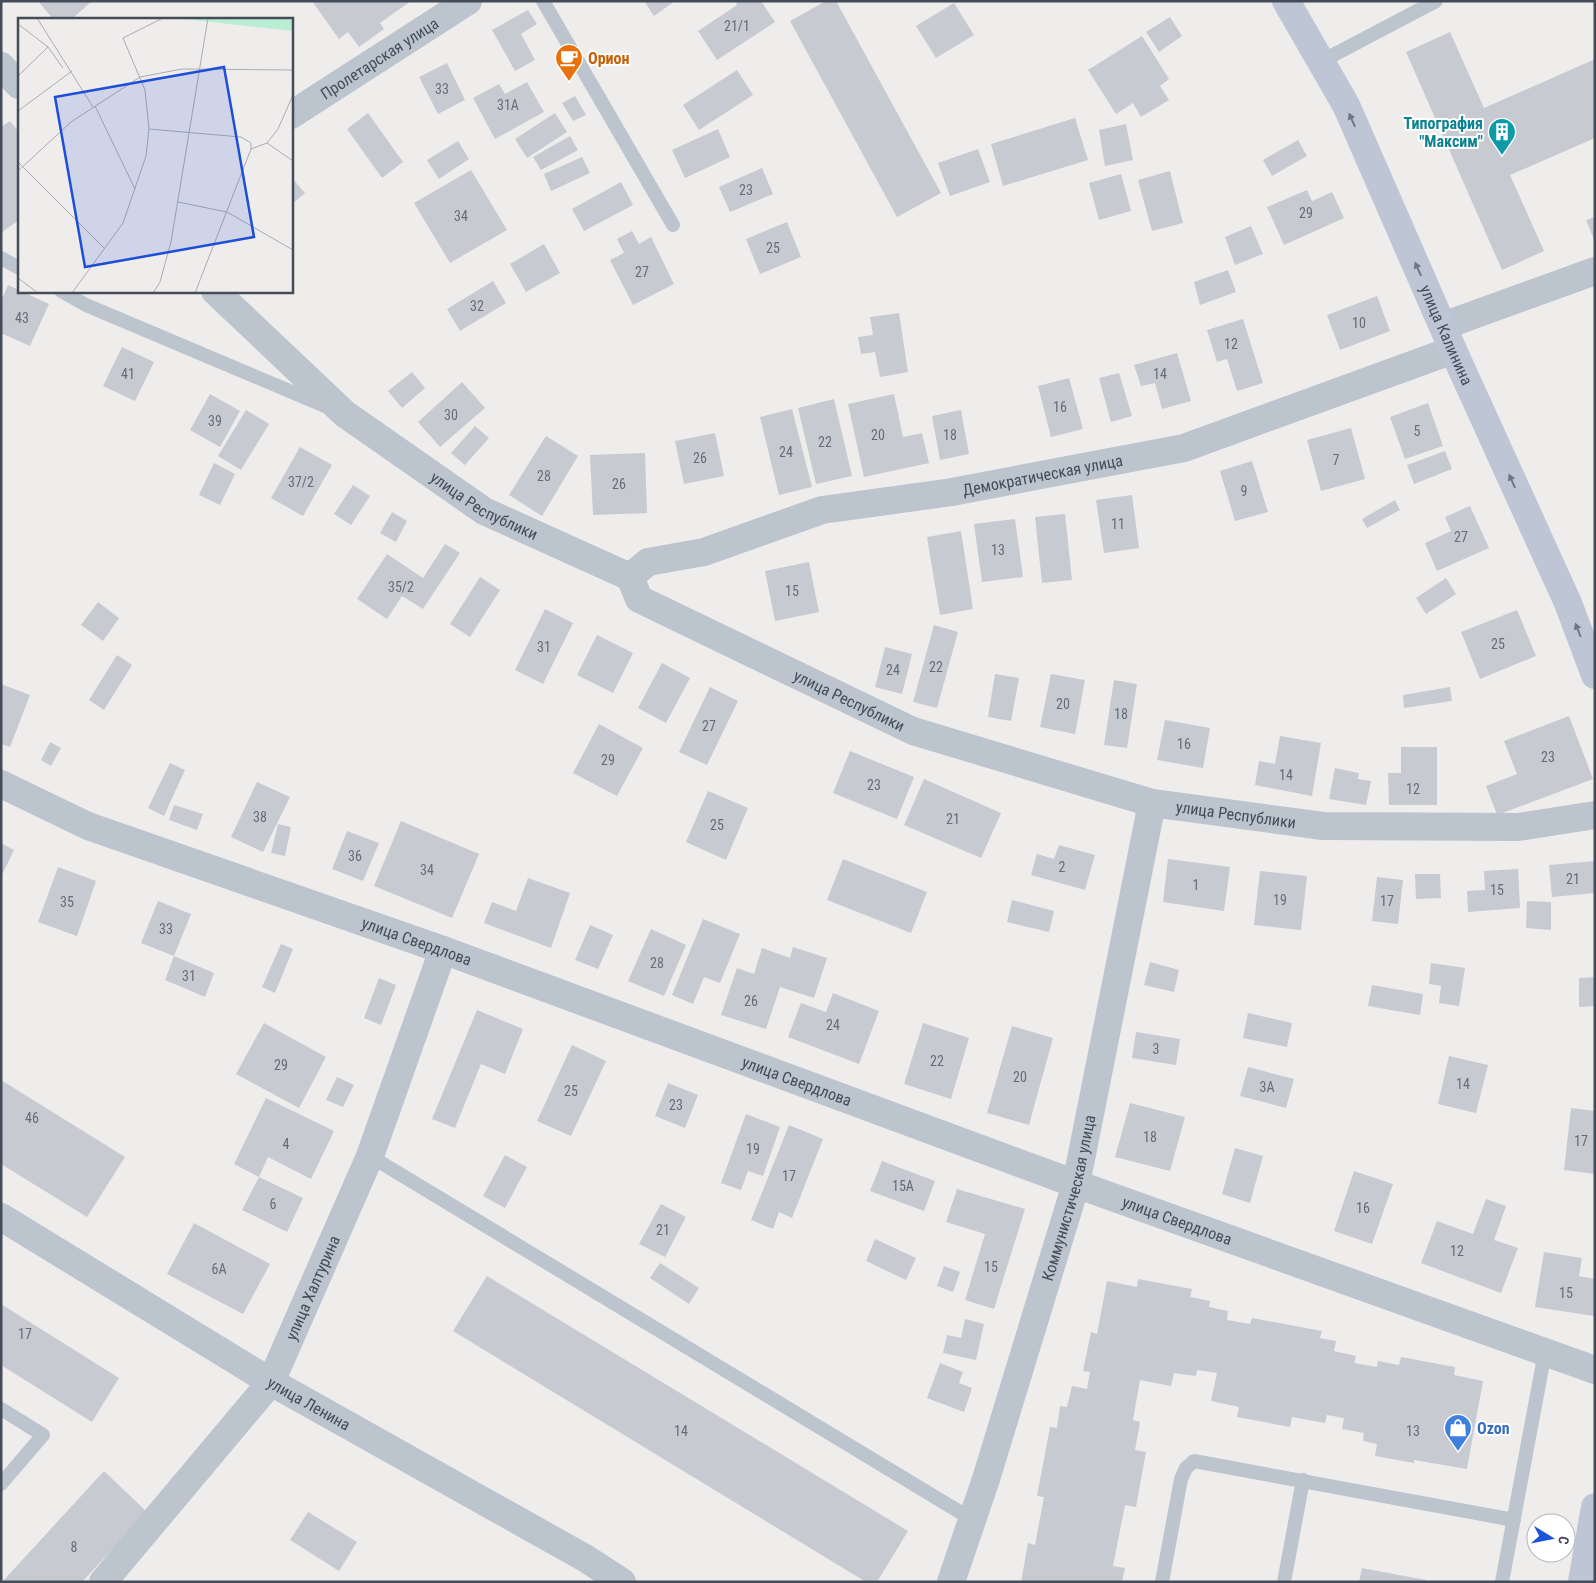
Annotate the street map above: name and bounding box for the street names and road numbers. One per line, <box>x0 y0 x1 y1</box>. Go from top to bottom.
street label: Пролетарская улица <box>317 14 442 103</box>
street label: улица Калинина <box>1416 282 1477 388</box>
street label: Демократическая улица <box>961 451 1124 500</box>
street label: улица Республики <box>427 468 541 544</box>
street label: улица Республики <box>791 666 908 736</box>
street label: улица Республики <box>1175 797 1297 832</box>
street label: улица Свердлова <box>359 913 474 970</box>
street label: улица Свердлова <box>739 1052 854 1110</box>
street label: Коммунистическая улица <box>1038 1113 1100 1283</box>
street label: улица Свердлова <box>1120 1192 1235 1249</box>
street label: улица Халтурина <box>281 1233 344 1343</box>
street label: улица Ленина <box>264 1373 353 1434</box>

